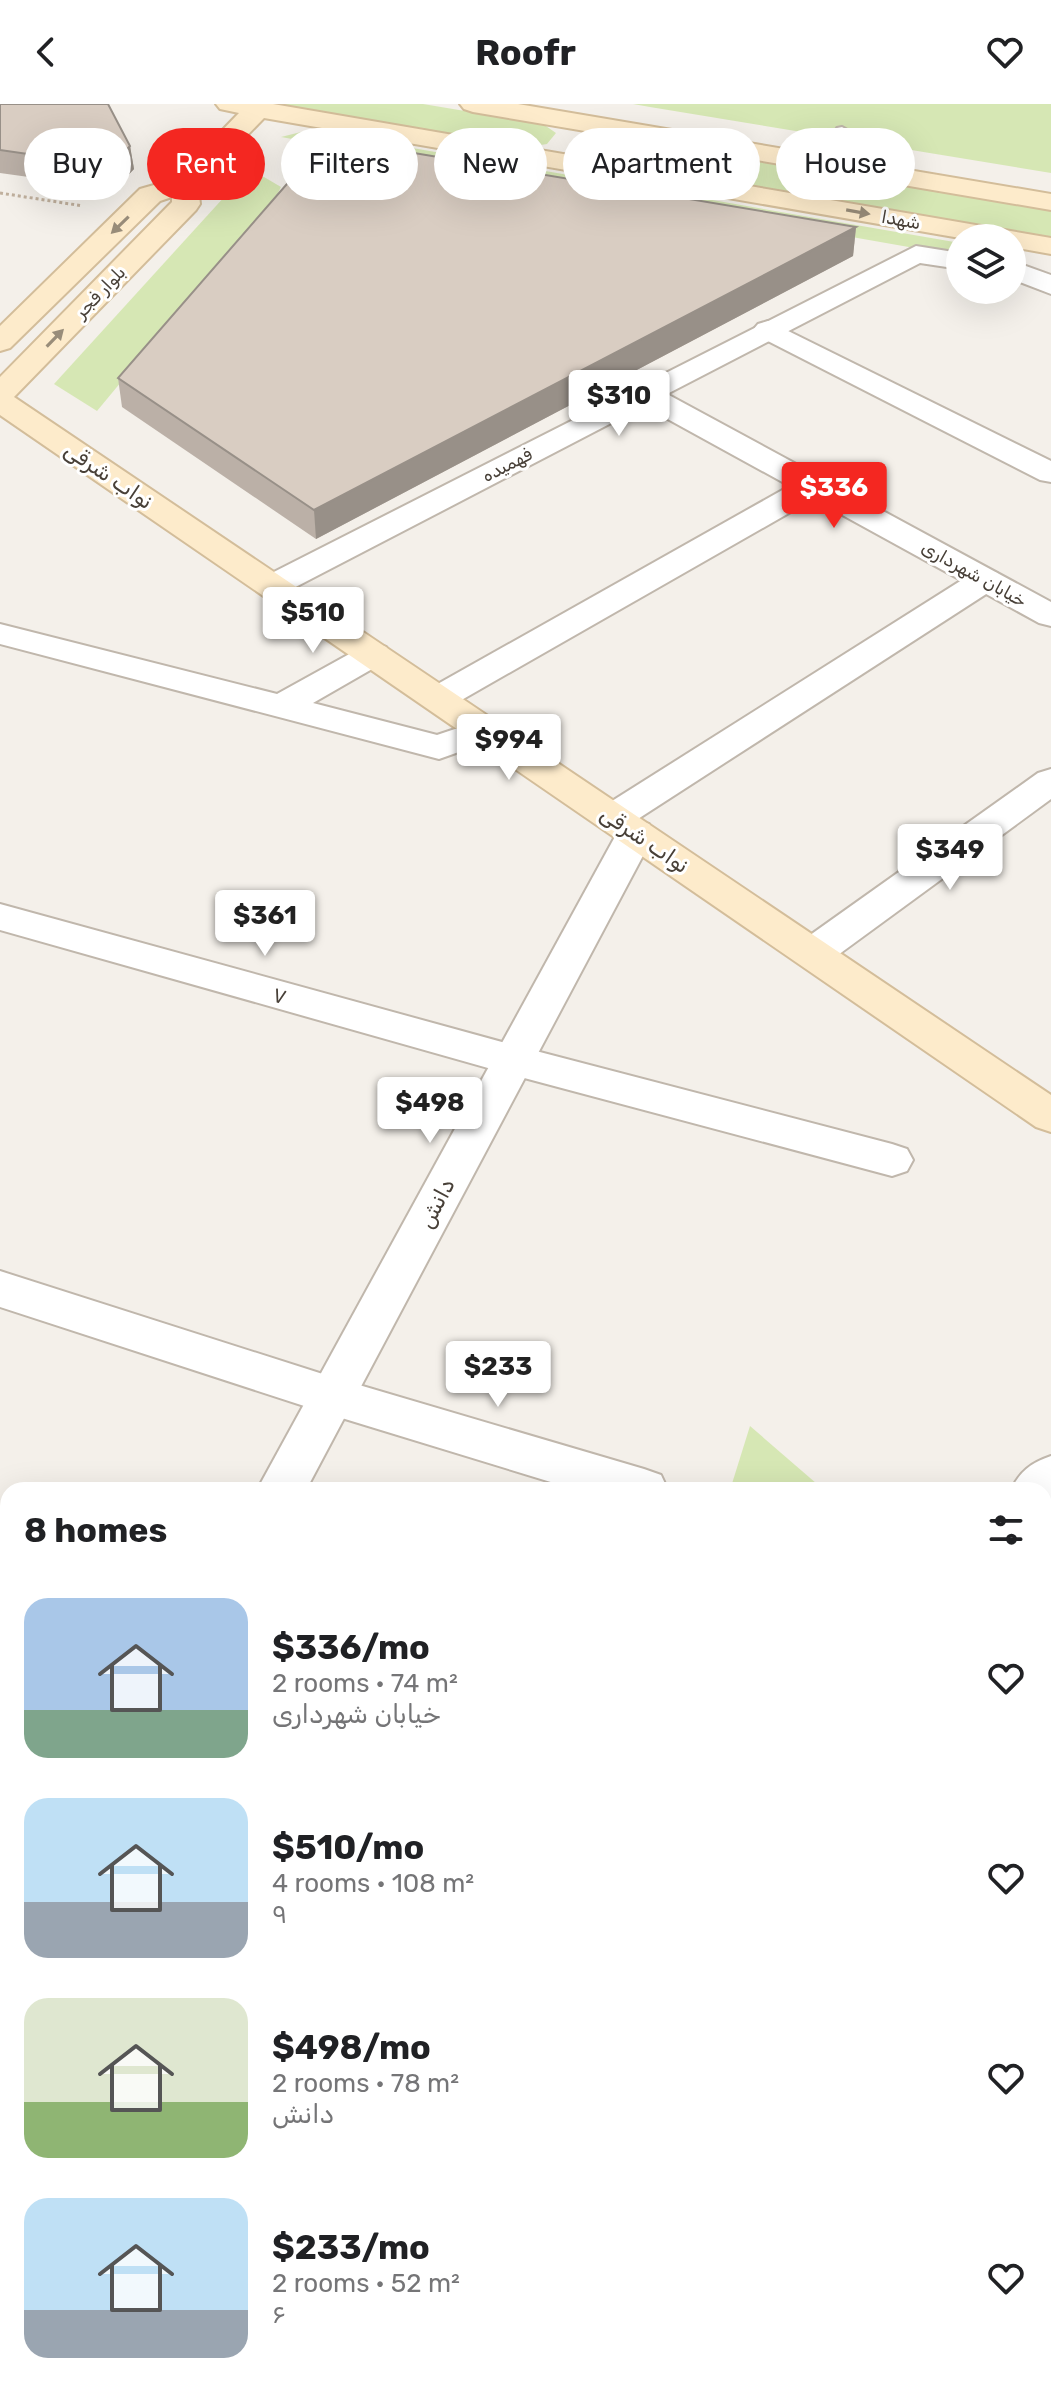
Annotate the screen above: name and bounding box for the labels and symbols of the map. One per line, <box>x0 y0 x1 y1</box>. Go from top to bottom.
one-way arrow <box>846 206 871 219</box>
street label: شهدا <box>880 206 922 234</box>
one-way arrow <box>111 215 130 233</box>
street label: بلوار فجر <box>69 261 130 323</box>
one-way arrow <box>45 329 63 348</box>
pin: $310 <box>572 370 666 438</box>
street label: نواب شرقی <box>59 436 158 515</box>
street label: فهمیده <box>478 443 536 487</box>
pin: $336 <box>787 462 881 530</box>
street label: خیابان شهرداری <box>918 536 1030 612</box>
pin: $510 <box>266 587 360 655</box>
pin: $994 <box>462 714 556 782</box>
street label: نواب شرقی <box>595 800 694 879</box>
pin: $349 <box>903 824 997 892</box>
pin: $361 <box>218 890 312 958</box>
street label: ۷ <box>269 981 290 1010</box>
pin: $498 <box>383 1077 477 1145</box>
street label: دانش <box>412 1174 461 1233</box>
pin: $233 <box>451 1341 545 1409</box>

